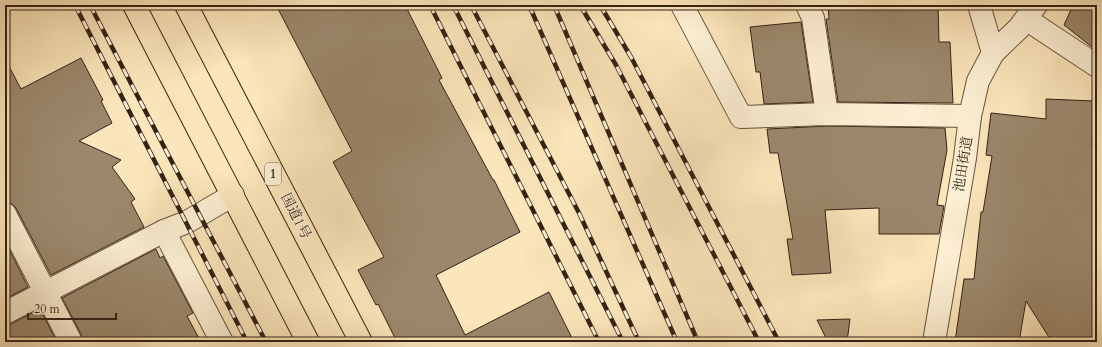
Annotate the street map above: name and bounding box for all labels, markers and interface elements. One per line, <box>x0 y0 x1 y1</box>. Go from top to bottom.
street label: 池田街道 <box>949 135 977 193</box>
road number: 1 <box>265 163 281 185</box>
street label: 国道1号 <box>276 190 316 242</box>
scale bar <box>28 295 116 321</box>
text: 20 m <box>34 301 61 317</box>

